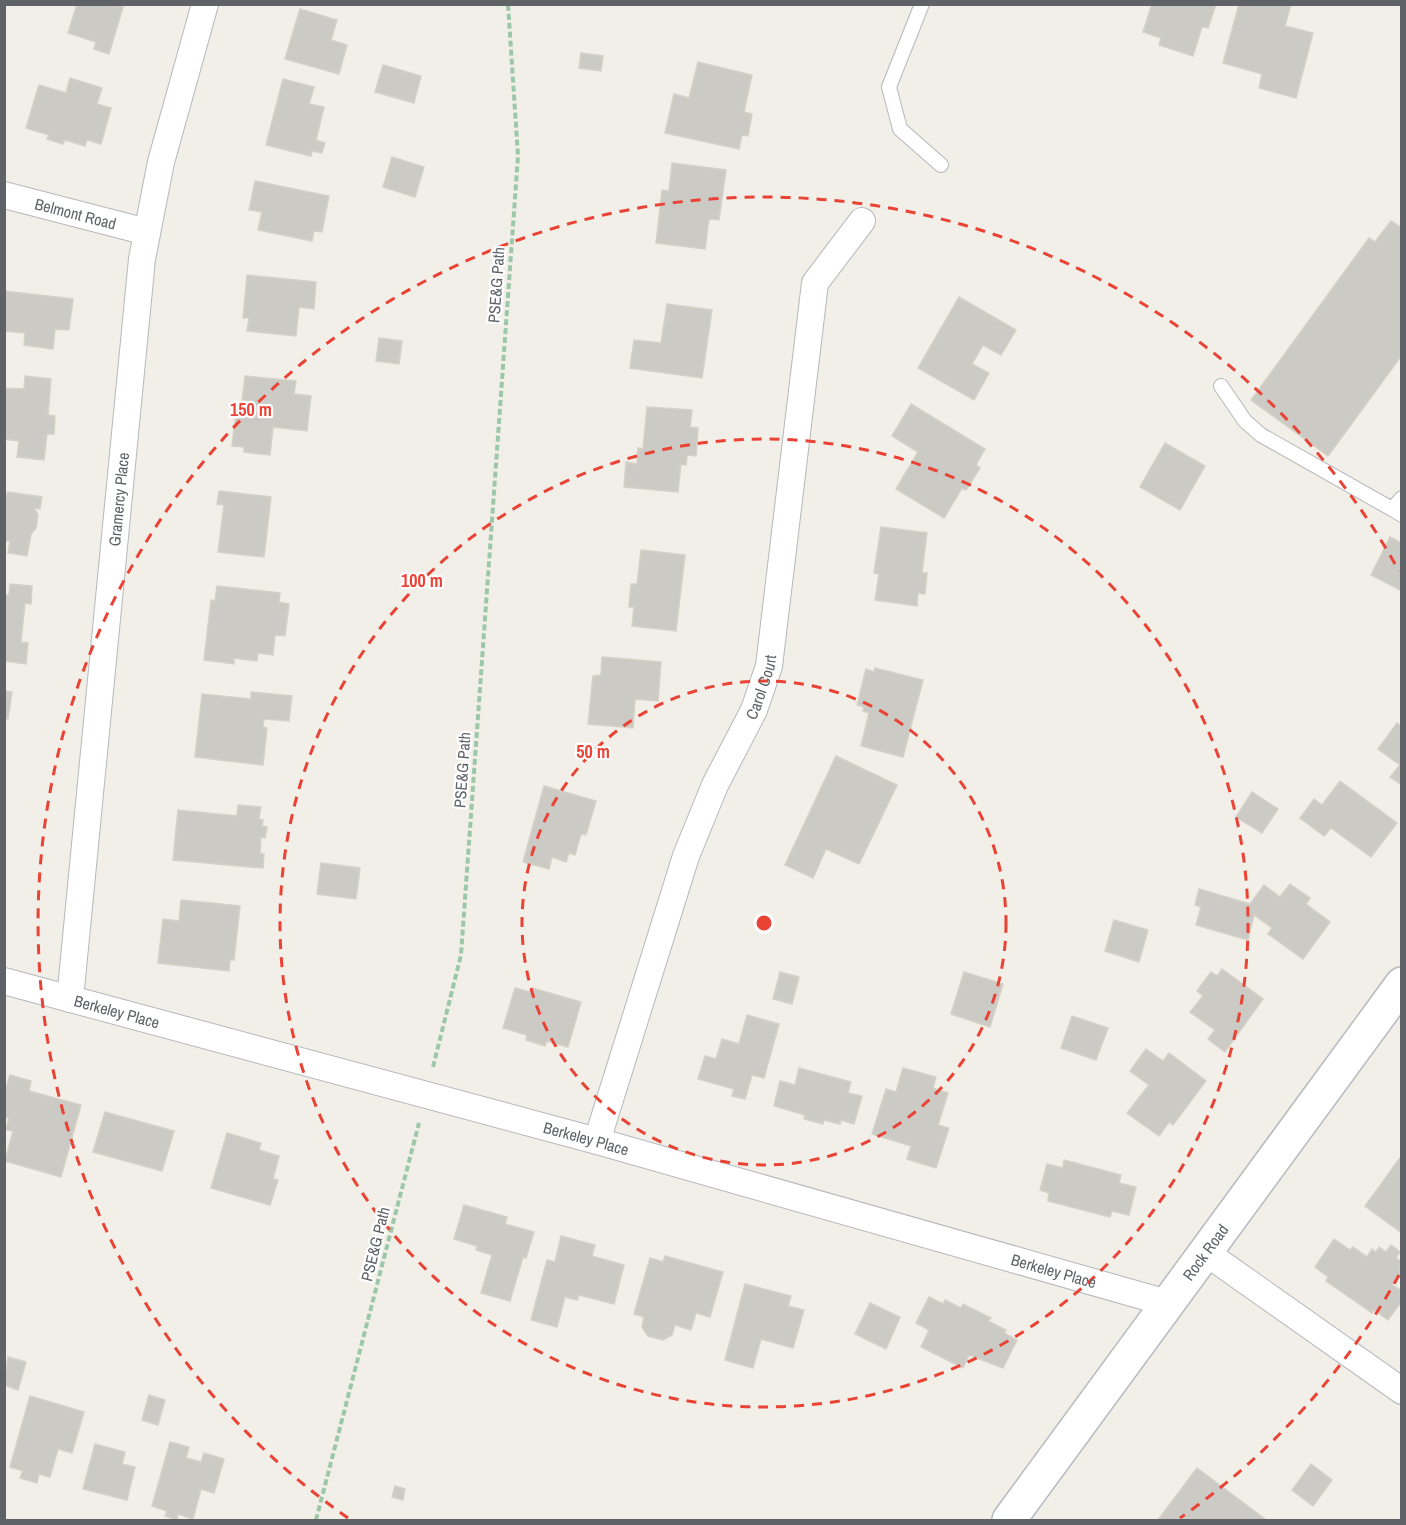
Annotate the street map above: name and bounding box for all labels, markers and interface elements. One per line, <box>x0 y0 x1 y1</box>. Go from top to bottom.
street label: Belmont Road <box>33 192 119 235</box>
street label: PSE&G Path <box>482 246 510 324</box>
text: 150 m <box>230 397 272 422</box>
street label: Gramercy Place <box>103 451 134 547</box>
text: 100 m <box>401 568 443 593</box>
street label: Carol Court <box>740 653 781 723</box>
street label: PSE&G Path <box>448 731 476 809</box>
text: 50 m <box>576 739 610 764</box>
centre of rings <box>754 913 774 933</box>
street label: Berkeley Place <box>72 989 162 1034</box>
street label: Berkeley Place <box>541 1116 631 1160</box>
street label: PSE&G Path <box>355 1205 395 1283</box>
street label: Rock Road <box>1177 1220 1233 1285</box>
street label: Berkeley Place <box>1009 1248 1099 1293</box>

